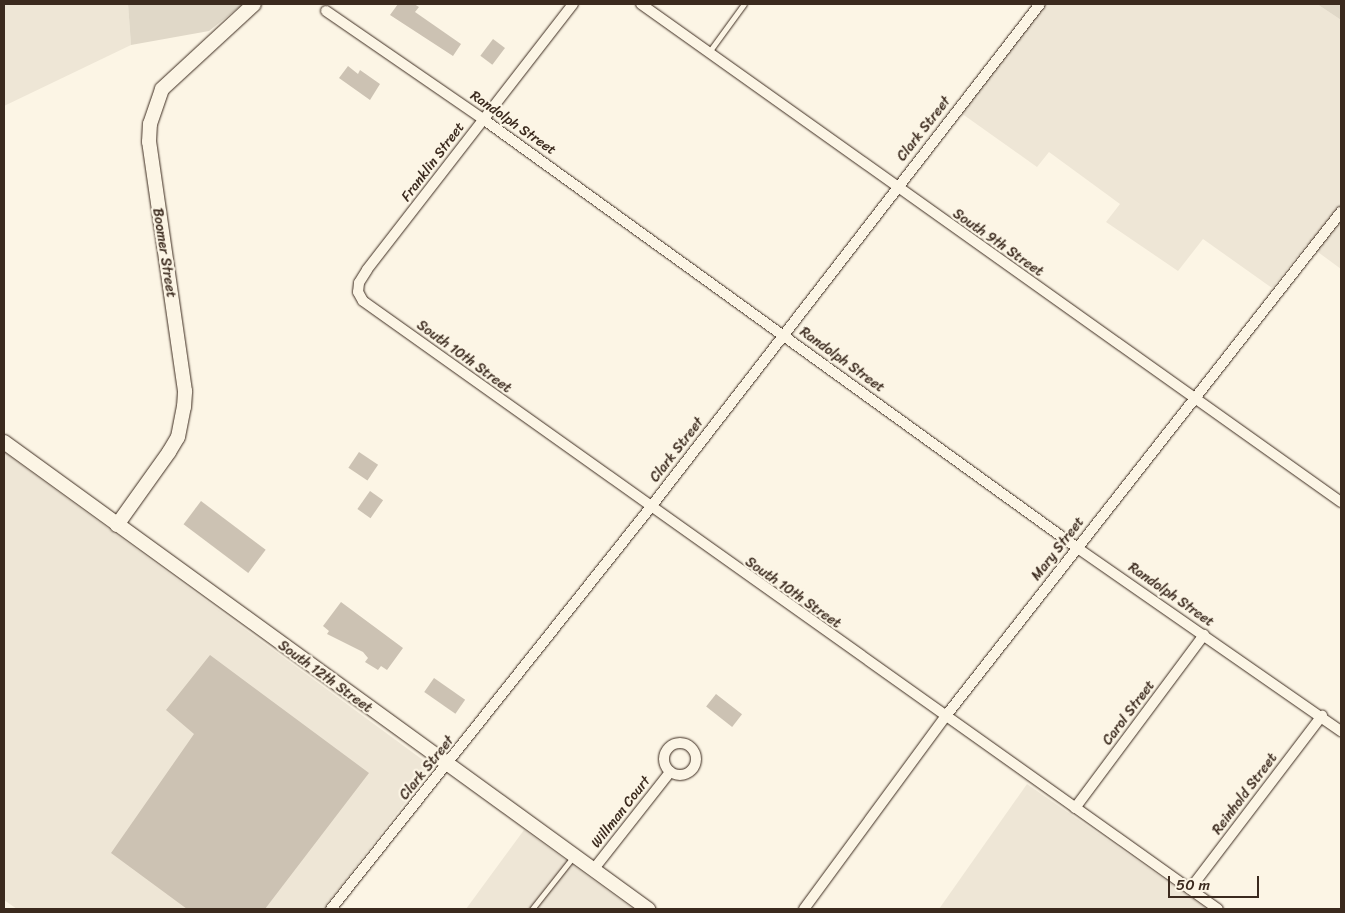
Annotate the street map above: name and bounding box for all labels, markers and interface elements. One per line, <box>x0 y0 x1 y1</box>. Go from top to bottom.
street label: Randolph Street <box>467 87 559 159</box>
street label: Clark Street <box>894 93 954 165</box>
street label: Franklin Street <box>398 119 468 205</box>
street label: South 9th Street <box>949 205 1047 281</box>
street label: Boomer Street <box>149 207 179 299</box>
street label: South 10th Street <box>413 317 515 397</box>
street label: Randolph Street <box>796 324 888 396</box>
street label: Clark Street <box>647 414 707 486</box>
street label: Mary Street <box>1028 514 1088 584</box>
street label: South 10th Street <box>742 554 844 632</box>
street label: Randolph Street <box>1125 559 1217 631</box>
street label: South 12th Street <box>275 637 375 717</box>
street label: Carol Street <box>1099 677 1159 749</box>
street label: Clark Street <box>396 733 458 803</box>
street label: Reinhold Street <box>1209 750 1281 838</box>
street label: Willman Court <box>588 773 654 851</box>
scale bar <box>1170 866 1261 898</box>
text: 50 m <box>1176 872 1210 898</box>

